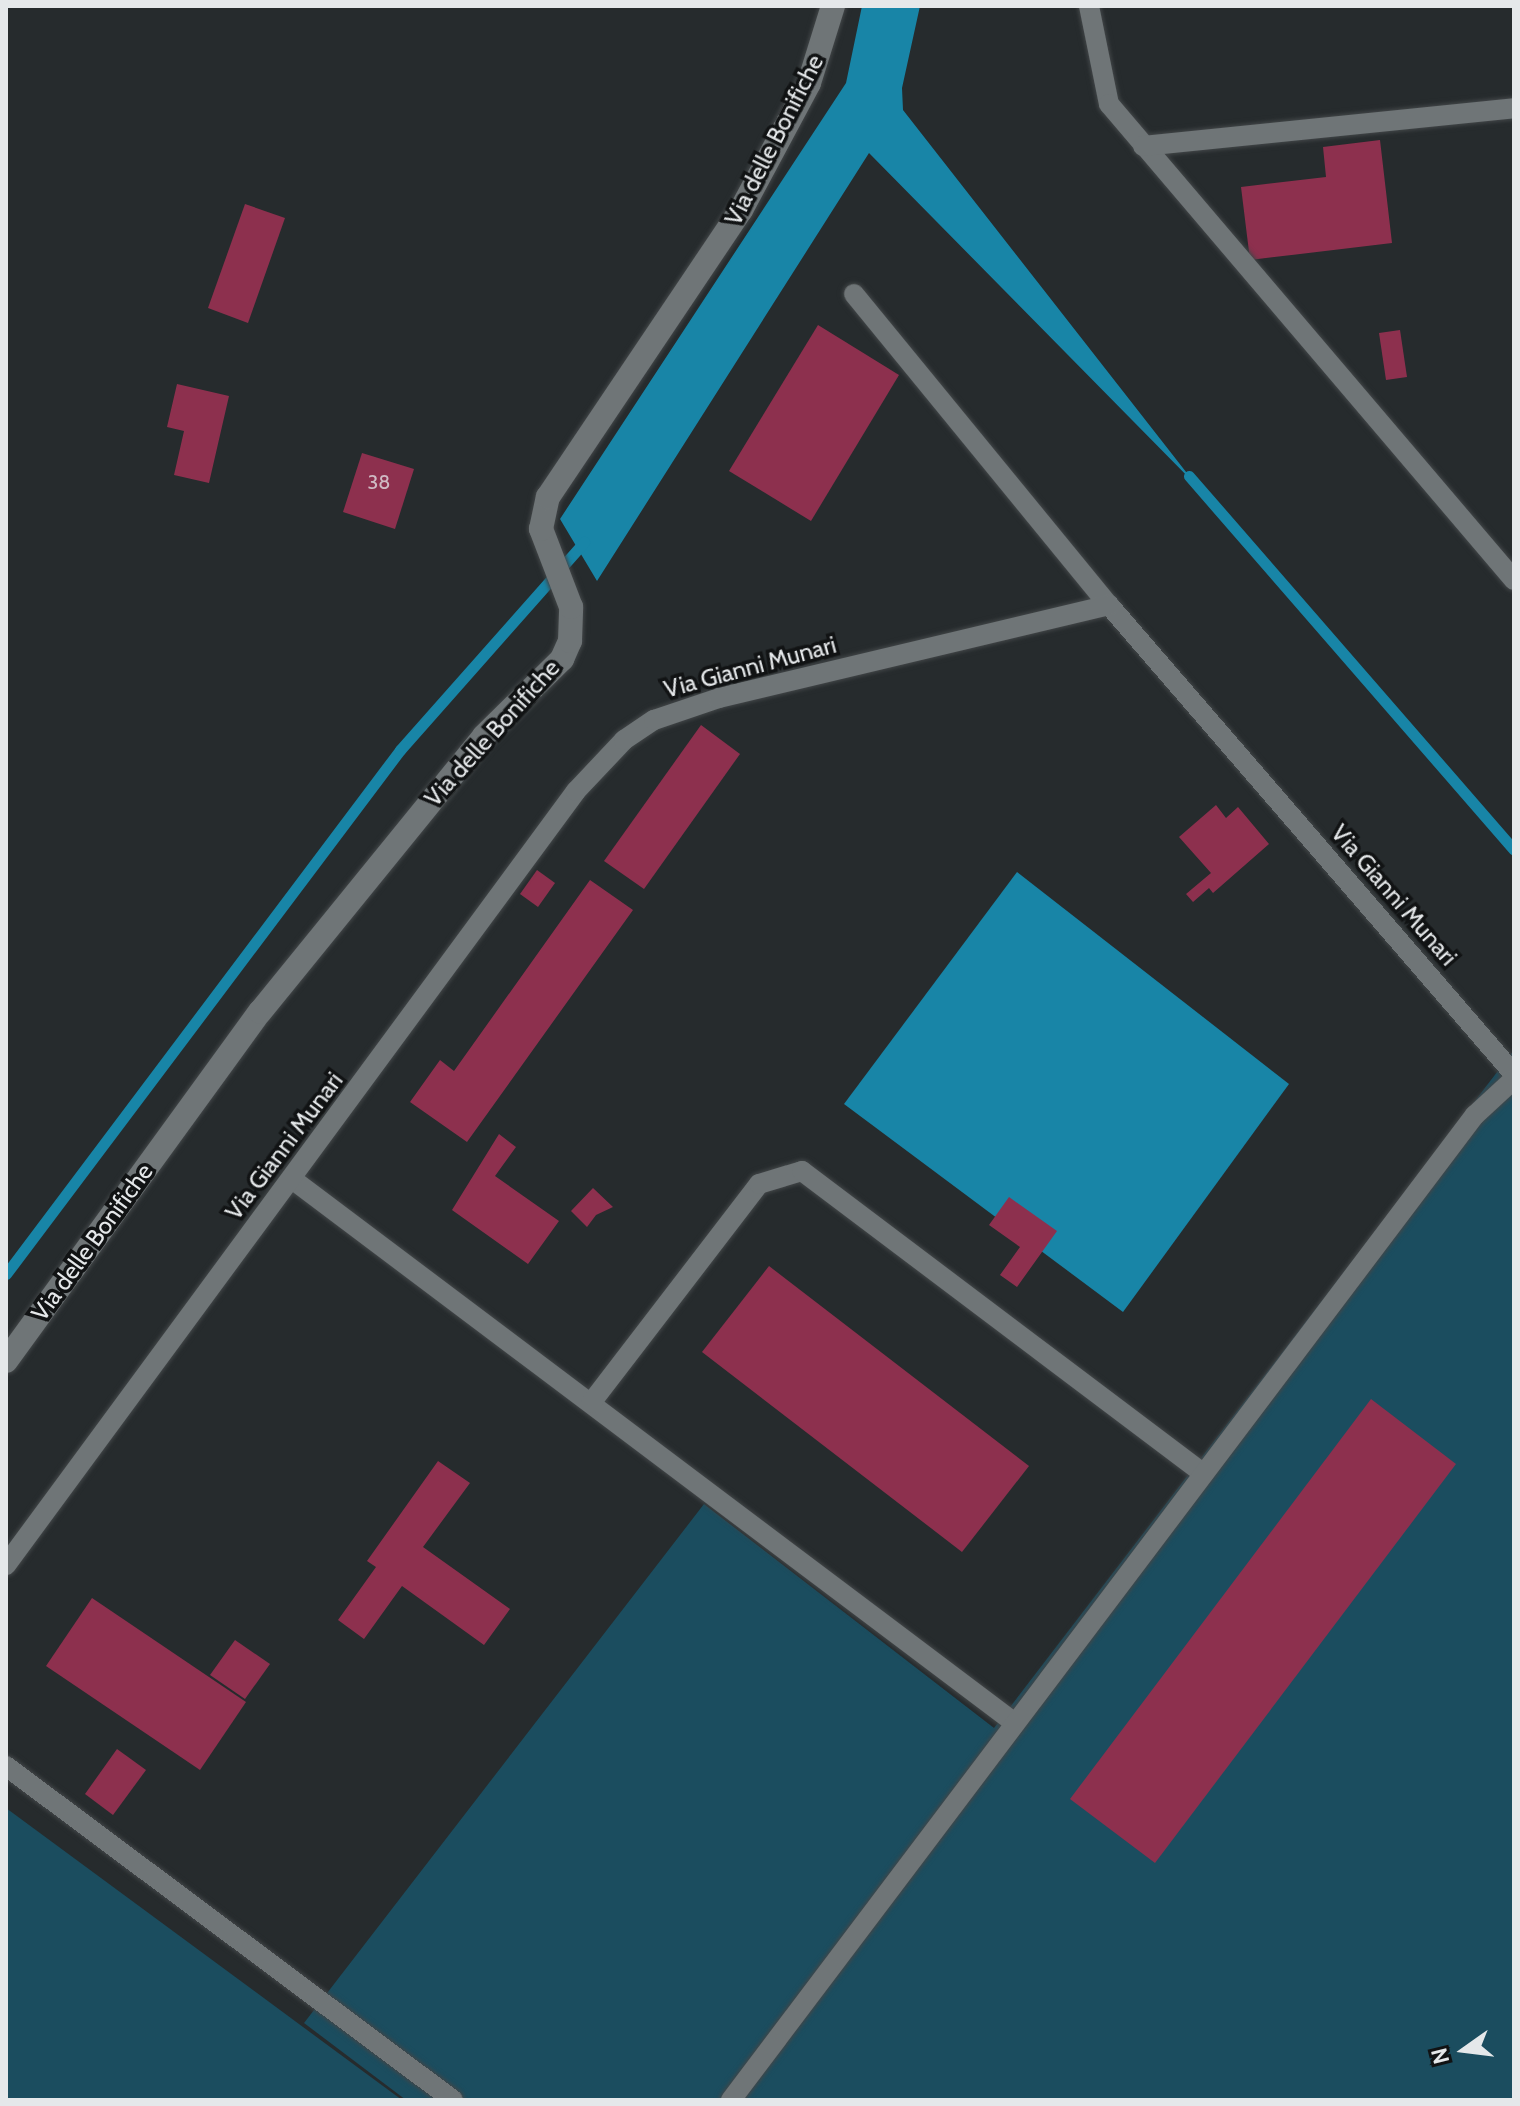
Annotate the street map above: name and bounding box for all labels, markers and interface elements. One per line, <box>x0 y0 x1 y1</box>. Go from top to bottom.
street label: Via delle Bonifiche <box>719 50 829 230</box>
house number: 38 <box>368 470 390 494</box>
street label: Via Gianni Munari <box>661 630 839 704</box>
street label: Via delle Bonifiche <box>419 654 565 812</box>
street label: Via Gianni Munari <box>1325 819 1463 971</box>
street label: Via Gianni Munari <box>219 1067 349 1225</box>
street label: Via delle Bonifiche <box>25 1158 159 1326</box>
north arrow <box>1424 2010 1504 2090</box>
text: N <box>1425 2045 1455 2067</box>

